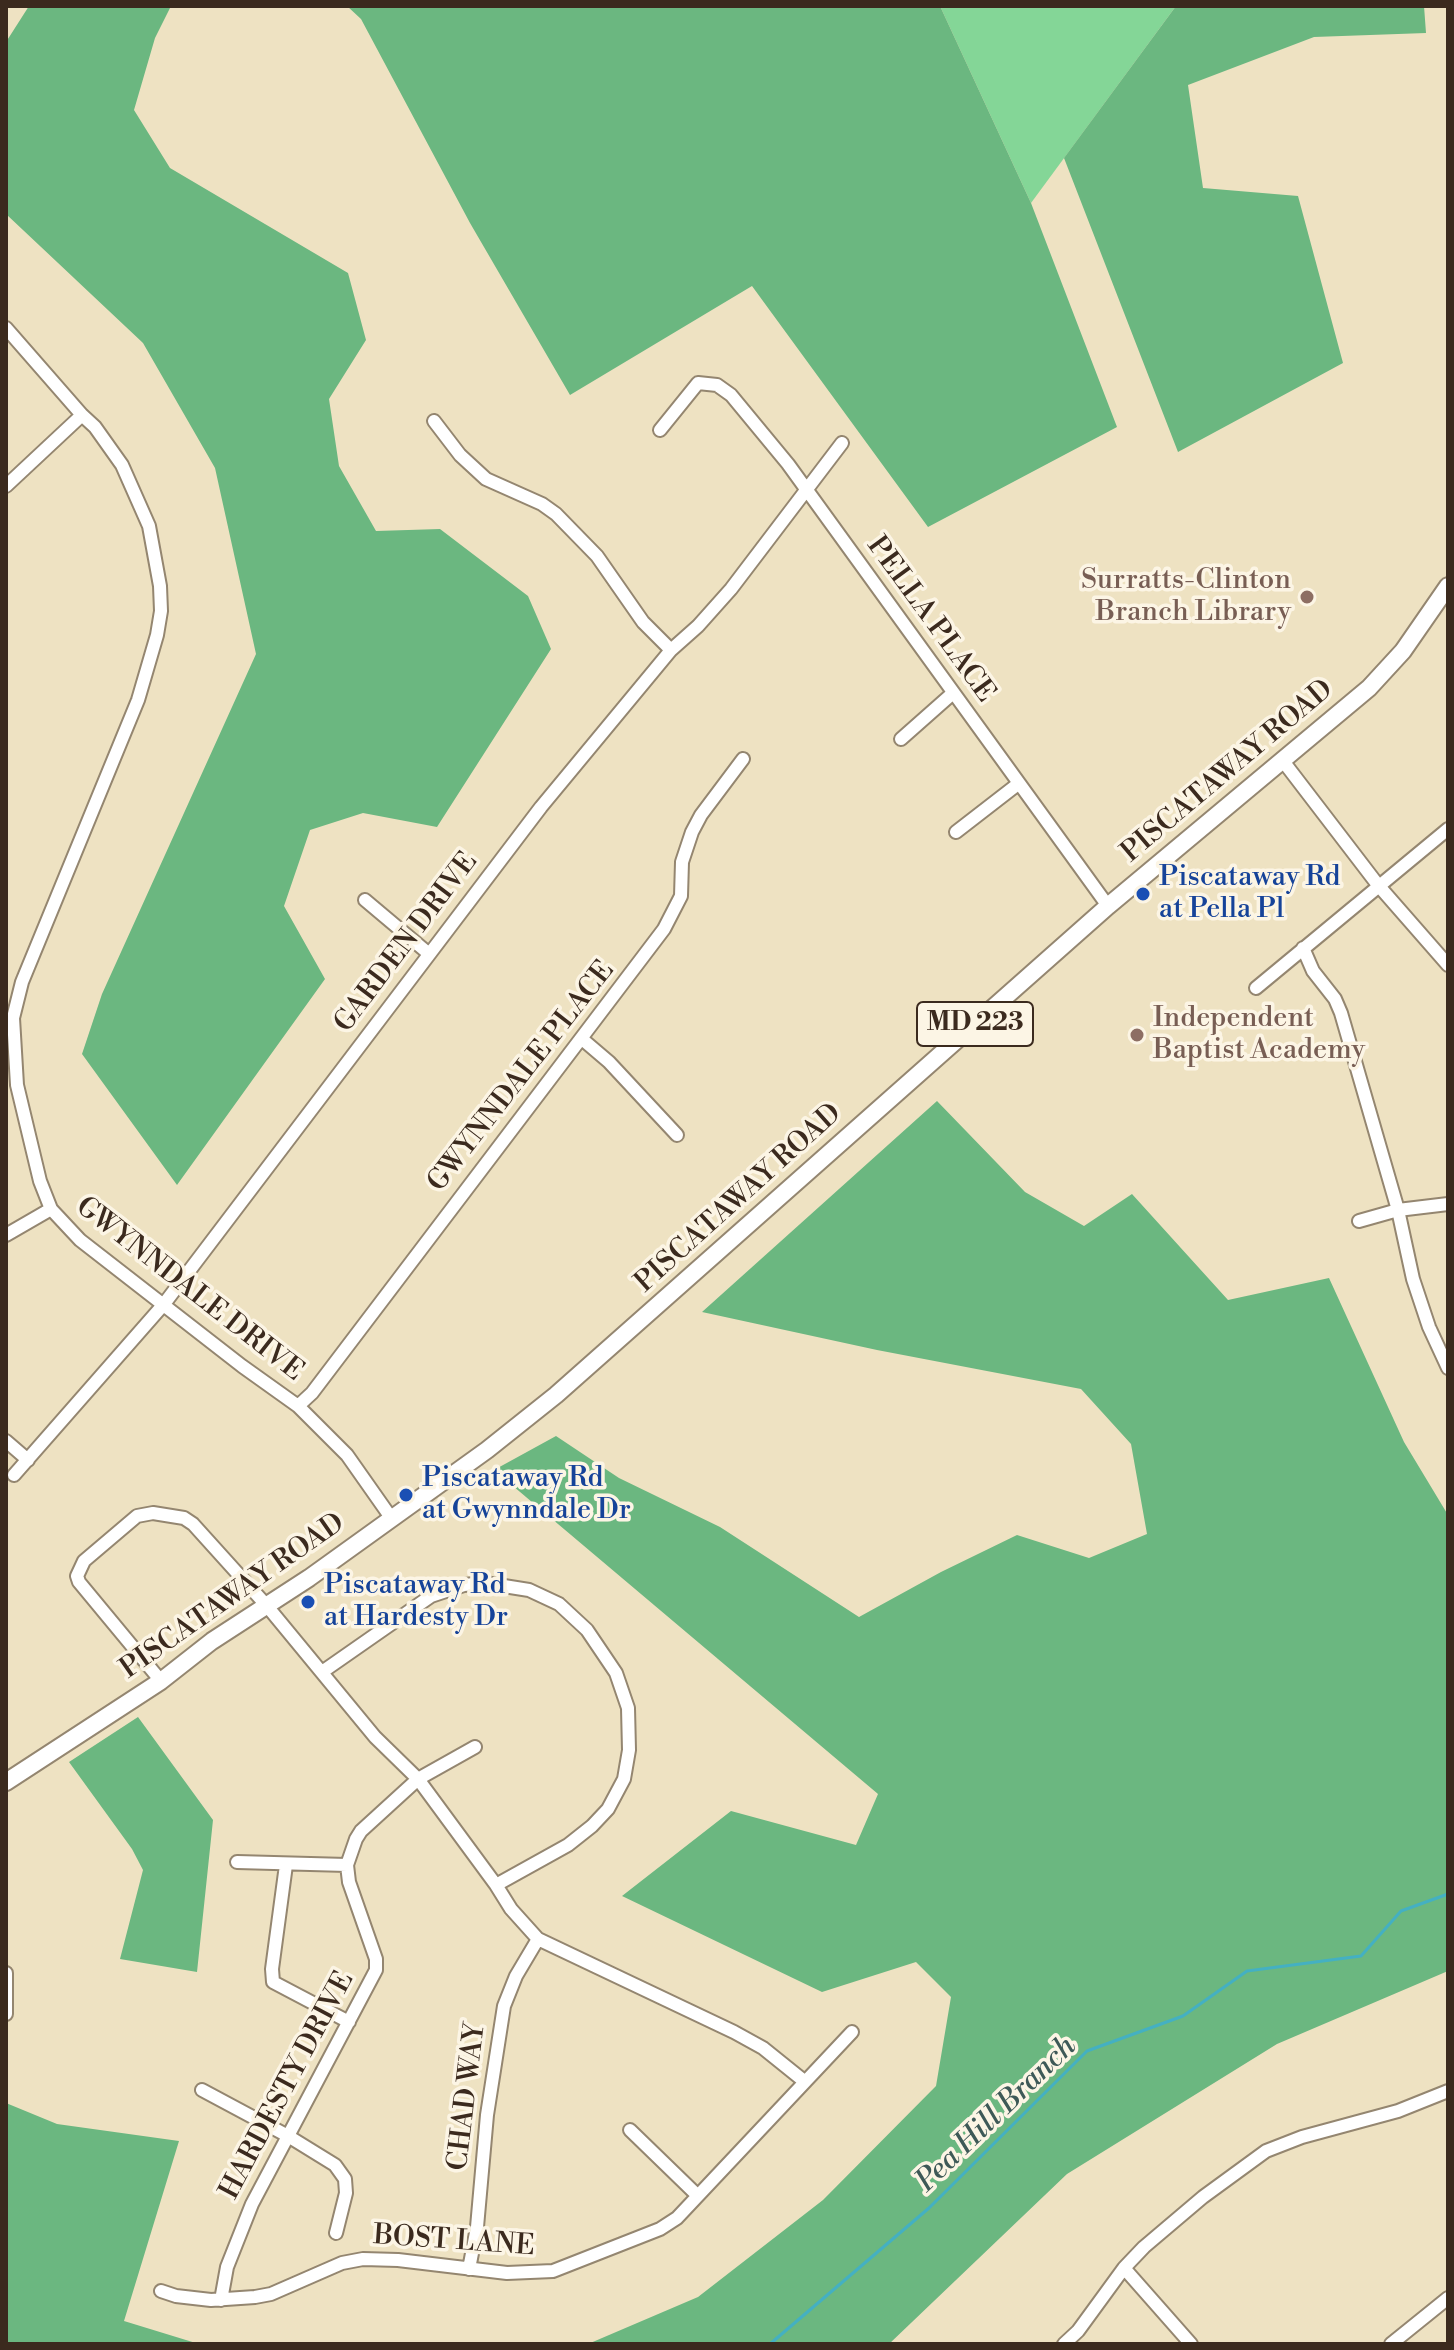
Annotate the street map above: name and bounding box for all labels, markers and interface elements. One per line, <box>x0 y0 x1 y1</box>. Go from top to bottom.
street label: PELLA PLACE <box>859 531 1001 709</box>
place label: Surratts-Clinton Branch Library <box>1081 564 1291 630</box>
marker: Surratts-Clinton Branch Library <box>1298 588 1316 606</box>
street label: PISCATAWAY ROAD <box>1115 674 1341 870</box>
street label: GARDEN DRIVE <box>328 846 486 1040</box>
place label: Piscataway Rd at Pella Pl <box>1159 861 1340 927</box>
marker: Piscataway Rd at Pella Pl <box>1134 885 1152 903</box>
street label: GWYNNDALE PLACE <box>422 955 622 1199</box>
road number: MD 223 <box>917 1002 1033 1046</box>
place label: Independent Baptist Academy <box>1153 1002 1365 1068</box>
marker: Independent Baptist Academy <box>1128 1026 1146 1044</box>
street label: PISCATAWAY ROAD <box>629 1098 849 1300</box>
street label: GWYNNDALE DRIVE <box>69 1191 309 1389</box>
place label: Piscataway Rd at Gwynndale Dr <box>422 1462 631 1528</box>
marker: Piscataway Rd at Gwynndale Dr <box>397 1486 415 1504</box>
street label: PISCATAWAY ROAD <box>114 1507 352 1687</box>
place label: Piscataway Rd at Hardesty Dr <box>324 1569 508 1635</box>
marker: Piscataway Rd at Hardesty Dr <box>299 1593 317 1611</box>
street label: HARDESTY DRIVE <box>214 1966 362 2206</box>
street label: CHAD WAY <box>442 2021 494 2173</box>
water label: Pea Hill Branch <box>910 2030 1084 2200</box>
street label: BOST LANE <box>372 2220 536 2264</box>

